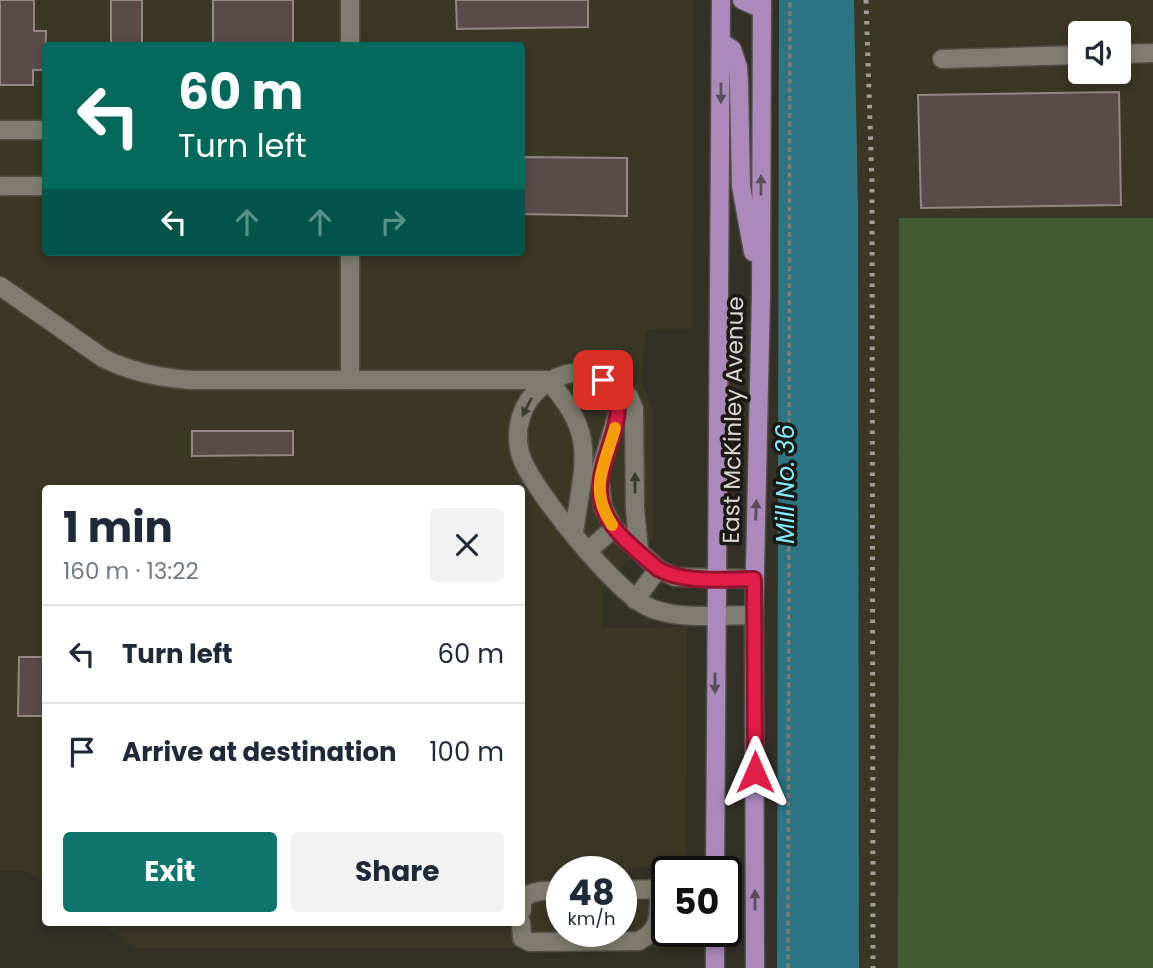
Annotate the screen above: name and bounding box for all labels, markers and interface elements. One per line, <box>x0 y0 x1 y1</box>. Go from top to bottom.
map controls <box>1068 21 1131 84</box>
button: sound <box>1068 21 1131 84</box>
text: 60 m <box>178 58 303 126</box>
icon: left <box>63 70 154 161</box>
one-way arrow <box>715 82 727 104</box>
text: Turn left <box>178 123 307 168</box>
one-way arrow <box>755 174 767 196</box>
icon: left <box>155 203 193 241</box>
icon: ahead <box>228 203 266 241</box>
icon: ahead <box>301 203 339 241</box>
icon: right <box>374 203 412 241</box>
street label: East McKinley Avenue <box>715 296 751 544</box>
pin <box>573 350 633 410</box>
icon: arrive <box>584 361 622 399</box>
one-way arrow <box>521 398 533 418</box>
water label: Mill No. 36 <box>769 424 802 544</box>
one-way arrow <box>629 472 641 494</box>
text: 1 min <box>63 498 173 557</box>
one-way arrow <box>751 499 762 521</box>
button: close <box>430 508 504 582</box>
text: 160 m · 13:22 <box>63 555 199 587</box>
icon: left <box>63 635 101 673</box>
text: Turn left <box>122 636 233 672</box>
text: 60 m <box>437 636 504 672</box>
one-way arrow <box>709 672 721 694</box>
icon: arrive <box>63 733 101 771</box>
text: Arrive at destination <box>122 734 397 770</box>
text: 100 m <box>429 734 504 770</box>
position arrow <box>718 735 792 809</box>
button: Exit <box>63 832 277 912</box>
button: Share <box>291 832 504 912</box>
speed limit sign: 50 <box>651 856 742 947</box>
text: 48 <box>568 868 615 917</box>
one-way arrow <box>749 889 761 911</box>
text: km/h <box>568 906 615 931</box>

